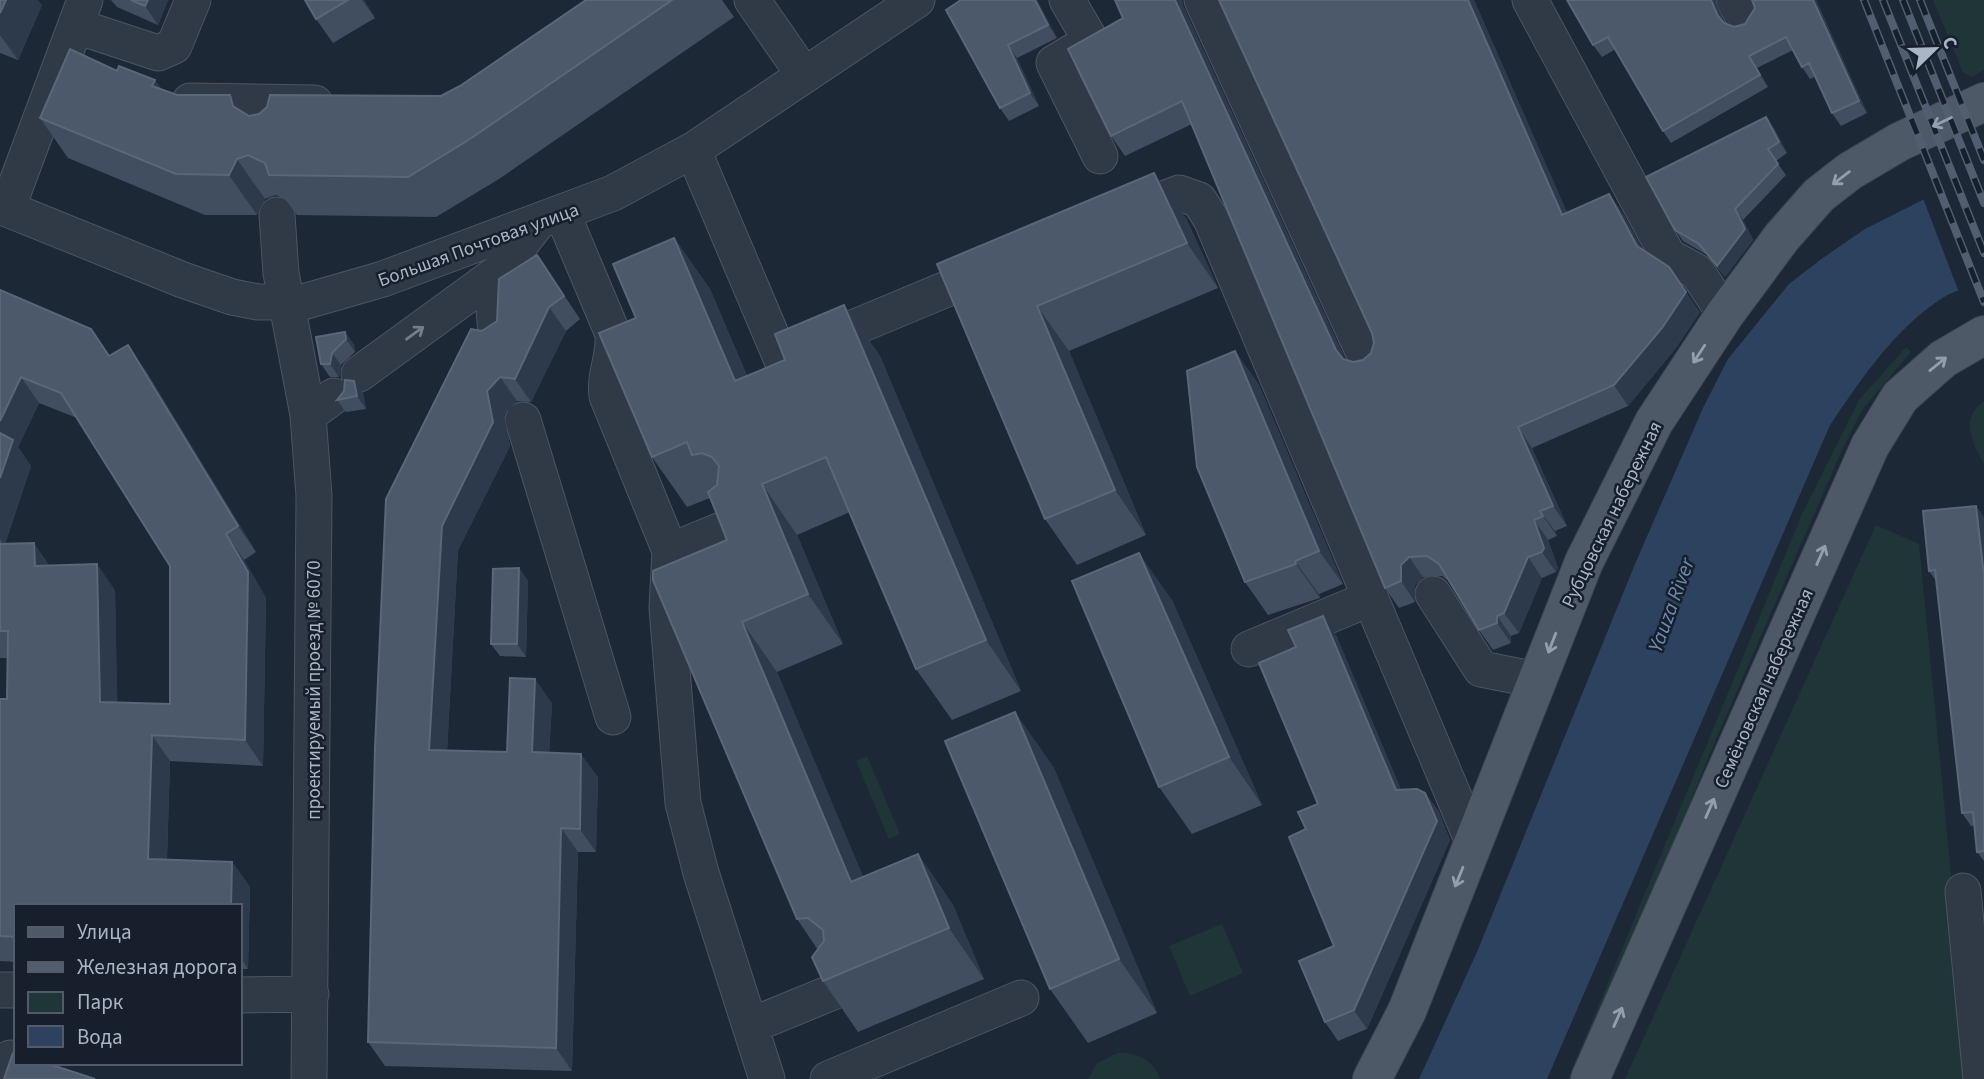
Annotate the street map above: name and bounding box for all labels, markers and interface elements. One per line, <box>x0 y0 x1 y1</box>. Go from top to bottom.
north arrow <box>1900 14 1970 84</box>
text: С <box>1935 33 1964 53</box>
one-way arrow <box>1932 116 1953 129</box>
one-way arrow <box>1833 170 1851 185</box>
street label: Большая Почтовая улица <box>374 197 583 294</box>
one-way arrow <box>405 326 424 341</box>
one-way arrow <box>1692 343 1706 363</box>
one-way arrow <box>1928 356 1946 372</box>
street label: Рубцовская набережная <box>1555 417 1669 613</box>
one-way arrow <box>1815 545 1828 567</box>
water label: Yauza River <box>1640 553 1702 656</box>
street label: проектируемый проезд № 6070 <box>301 560 328 820</box>
street label: Семёновская набережная <box>1708 584 1821 793</box>
one-way arrow <box>1544 632 1557 653</box>
one-way arrow <box>1704 798 1717 820</box>
one-way arrow <box>1452 866 1465 888</box>
legend <box>14 904 242 1065</box>
text: Улица <box>77 917 132 947</box>
text: Железная дорога <box>77 952 237 982</box>
text: Парк <box>77 987 124 1017</box>
one-way arrow <box>1612 1006 1625 1028</box>
text: Вода <box>77 1022 123 1052</box>

